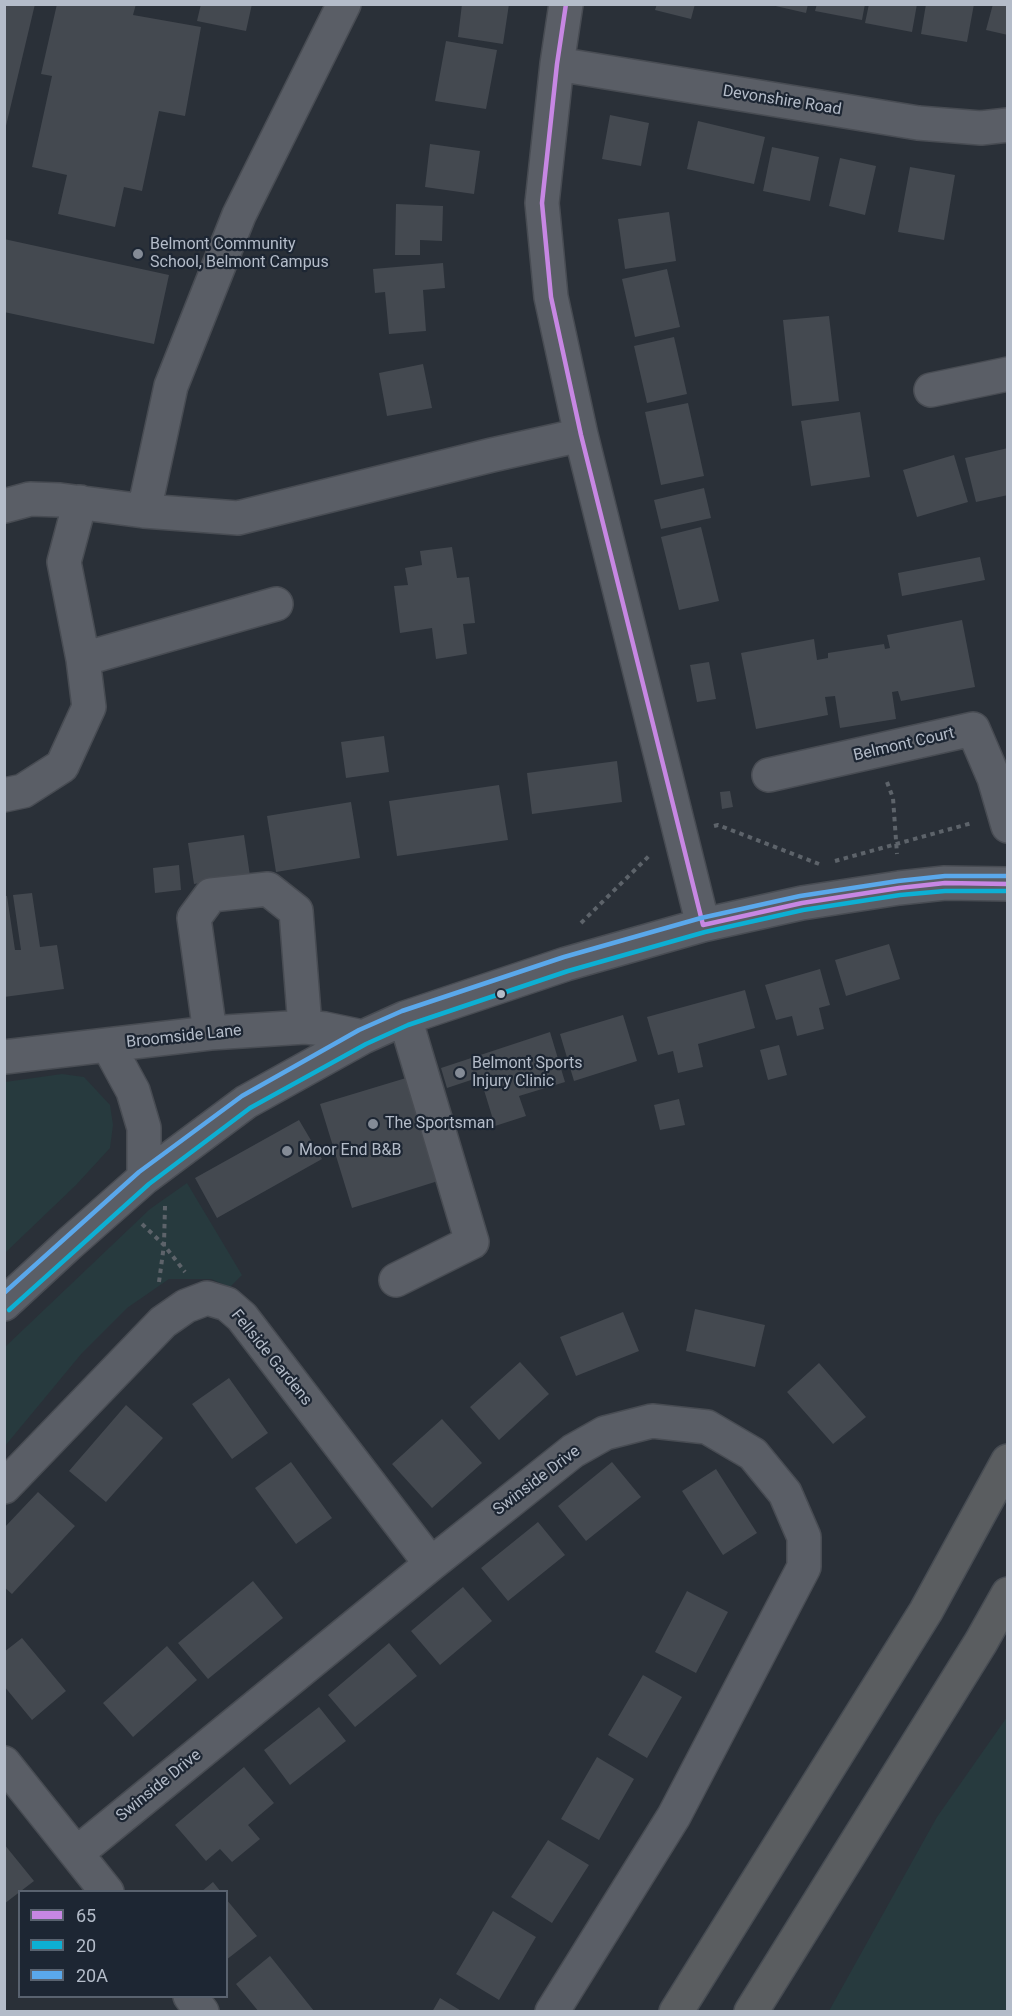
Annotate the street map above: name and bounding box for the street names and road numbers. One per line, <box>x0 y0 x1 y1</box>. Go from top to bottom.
street label: Devonshire Road <box>721 82 843 120</box>
street label: Belmont Court <box>852 724 956 766</box>
street label: Broomside Lane <box>125 1021 243 1053</box>
street label: Fellside Gardens <box>226 1306 316 1410</box>
street label: Swinside Drive <box>490 1442 584 1520</box>
street label: Swinside Drive <box>113 1746 205 1826</box>

